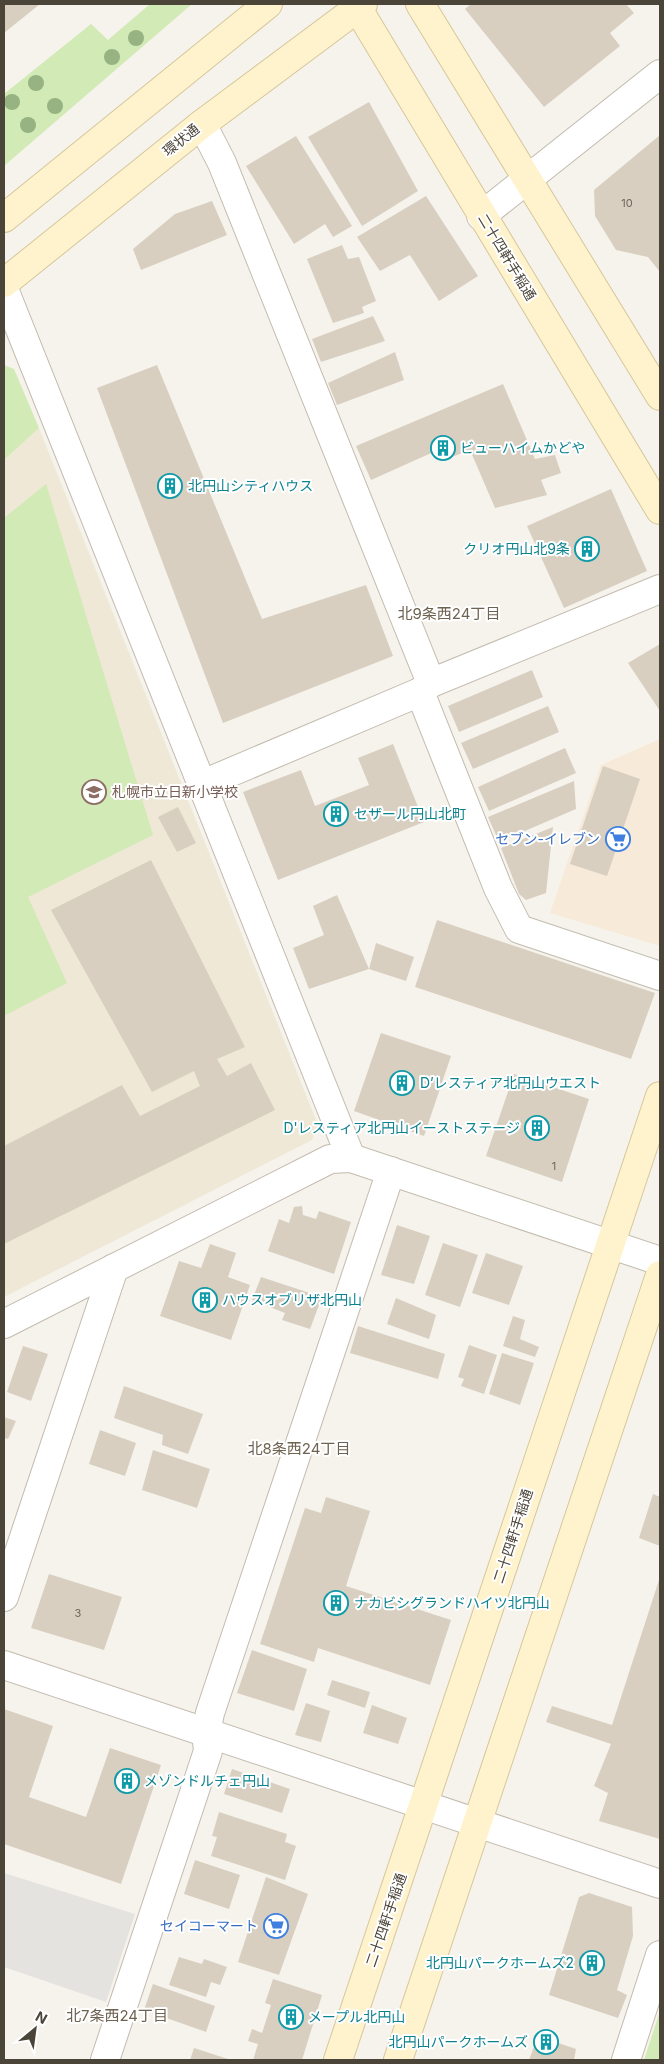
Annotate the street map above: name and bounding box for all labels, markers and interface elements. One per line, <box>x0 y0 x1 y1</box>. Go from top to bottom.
street label: 環状通 <box>159 120 202 159</box>
house number: 10 <box>621 196 633 210</box>
street label: 二十四軒手稲通 <box>475 210 540 303</box>
building icon: ビューハイムかどや <box>430 435 456 461</box>
place label: ビューハイムかどや <box>460 439 585 456</box>
building icon: 北円山シティハウス <box>157 473 183 499</box>
place label: 北円山シティハウス <box>188 477 313 494</box>
building icon: クリオ円山北9条 <box>574 536 600 562</box>
place label: クリオ円山北9条 <box>463 540 570 557</box>
district label: 北9条西24丁目 <box>398 604 500 623</box>
school or university icon: 札幌市立日新小学校 <box>81 779 107 805</box>
place label: 札幌市立日新小学校 <box>112 783 238 800</box>
building icon: セザール円山北町 <box>323 801 349 827</box>
place label: セザール円山北町 <box>354 805 466 822</box>
supermarket icon: セブン-イレブン <box>605 826 631 852</box>
place label: セブン-イレブン <box>496 830 600 847</box>
building icon: D’レスティア北円山ウエスト <box>389 1070 415 1096</box>
place label: D’レスティア北円山ウエスト <box>420 1074 601 1091</box>
building icon: D'レスティア北円山イーストステージ <box>524 1115 550 1141</box>
place label: D'レスティア北円山イーストステージ <box>284 1119 520 1136</box>
house number: 1 <box>552 1159 556 1173</box>
building icon: ハウスオブリザ北円山 <box>192 1287 218 1313</box>
place label: ハウスオブリザ北円山 <box>222 1291 362 1308</box>
district label: 北8条西24丁目 <box>248 1439 350 1458</box>
street label: 二十四軒手稲通 <box>489 1487 536 1585</box>
building icon: ナカビシグランドハイツ北円山 <box>323 1590 349 1616</box>
place label: ナカビシグランドハイツ北円山 <box>354 1594 550 1611</box>
house number: 3 <box>75 1606 82 1620</box>
building icon: メゾンドルチェ円山 <box>114 1768 140 1794</box>
place label: メゾンドルチェ円山 <box>144 1772 270 1789</box>
street label: 二十四軒手稲通 <box>362 1871 410 1969</box>
supermarket icon: セイコーマート <box>263 1913 289 1939</box>
place label: セイコーマート <box>160 1917 258 1934</box>
building icon: 北円山パークホームズ2 <box>579 1950 605 1976</box>
place label: 北円山パークホームズ2 <box>426 1954 574 1971</box>
north arrow <box>10 2004 60 2054</box>
building icon: メープル北円山 <box>278 2004 304 2030</box>
district label: 北7条西24丁目 <box>66 2006 168 2025</box>
text: N <box>33 2007 50 2027</box>
place label: メープル北円山 <box>308 2008 405 2025</box>
building icon: 北円山パークホームズ <box>533 2029 559 2055</box>
place label: 北円山パークホームズ <box>388 2033 528 2050</box>

